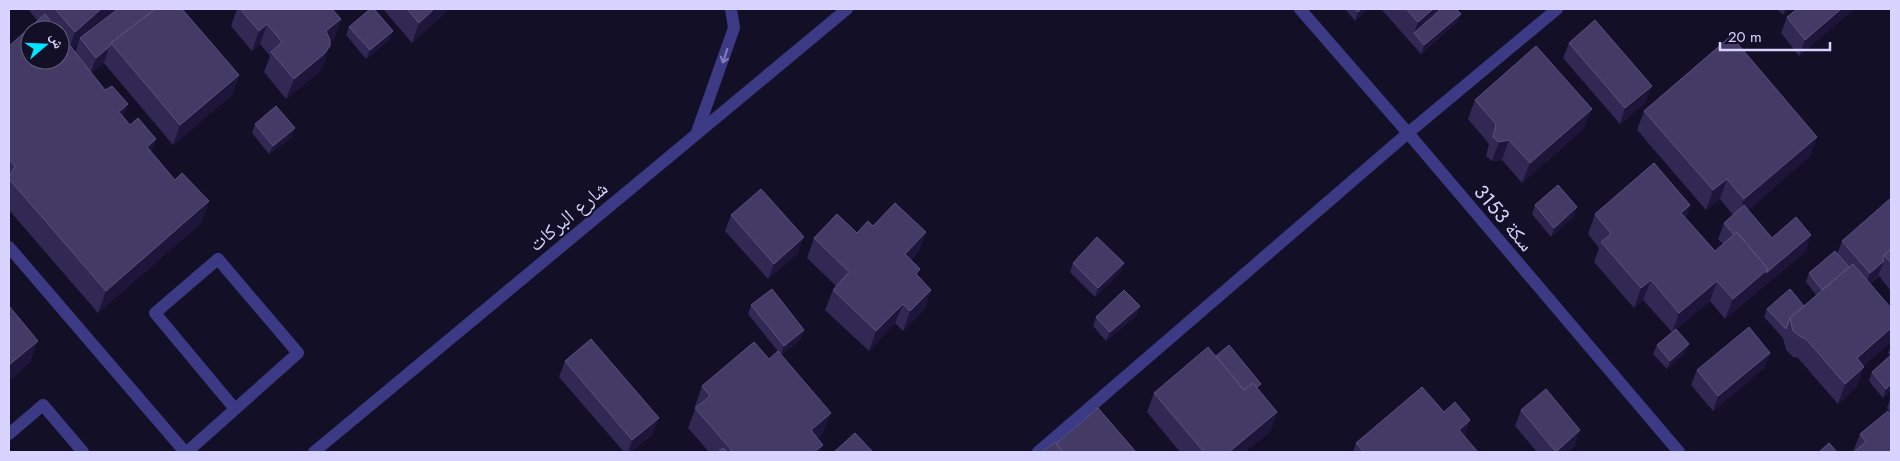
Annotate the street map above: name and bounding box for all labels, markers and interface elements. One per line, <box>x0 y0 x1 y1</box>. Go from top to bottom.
north arrow <box>20 20 70 70</box>
scale bar <box>1720 20 1830 52</box>
text: 20 m <box>1728 26 1762 48</box>
text: ش <box>45 30 69 51</box>
one-way arrow <box>720 47 730 63</box>
street label: شارع البركات <box>522 175 614 258</box>
street label: سكة 3153 <box>1467 179 1540 258</box>

